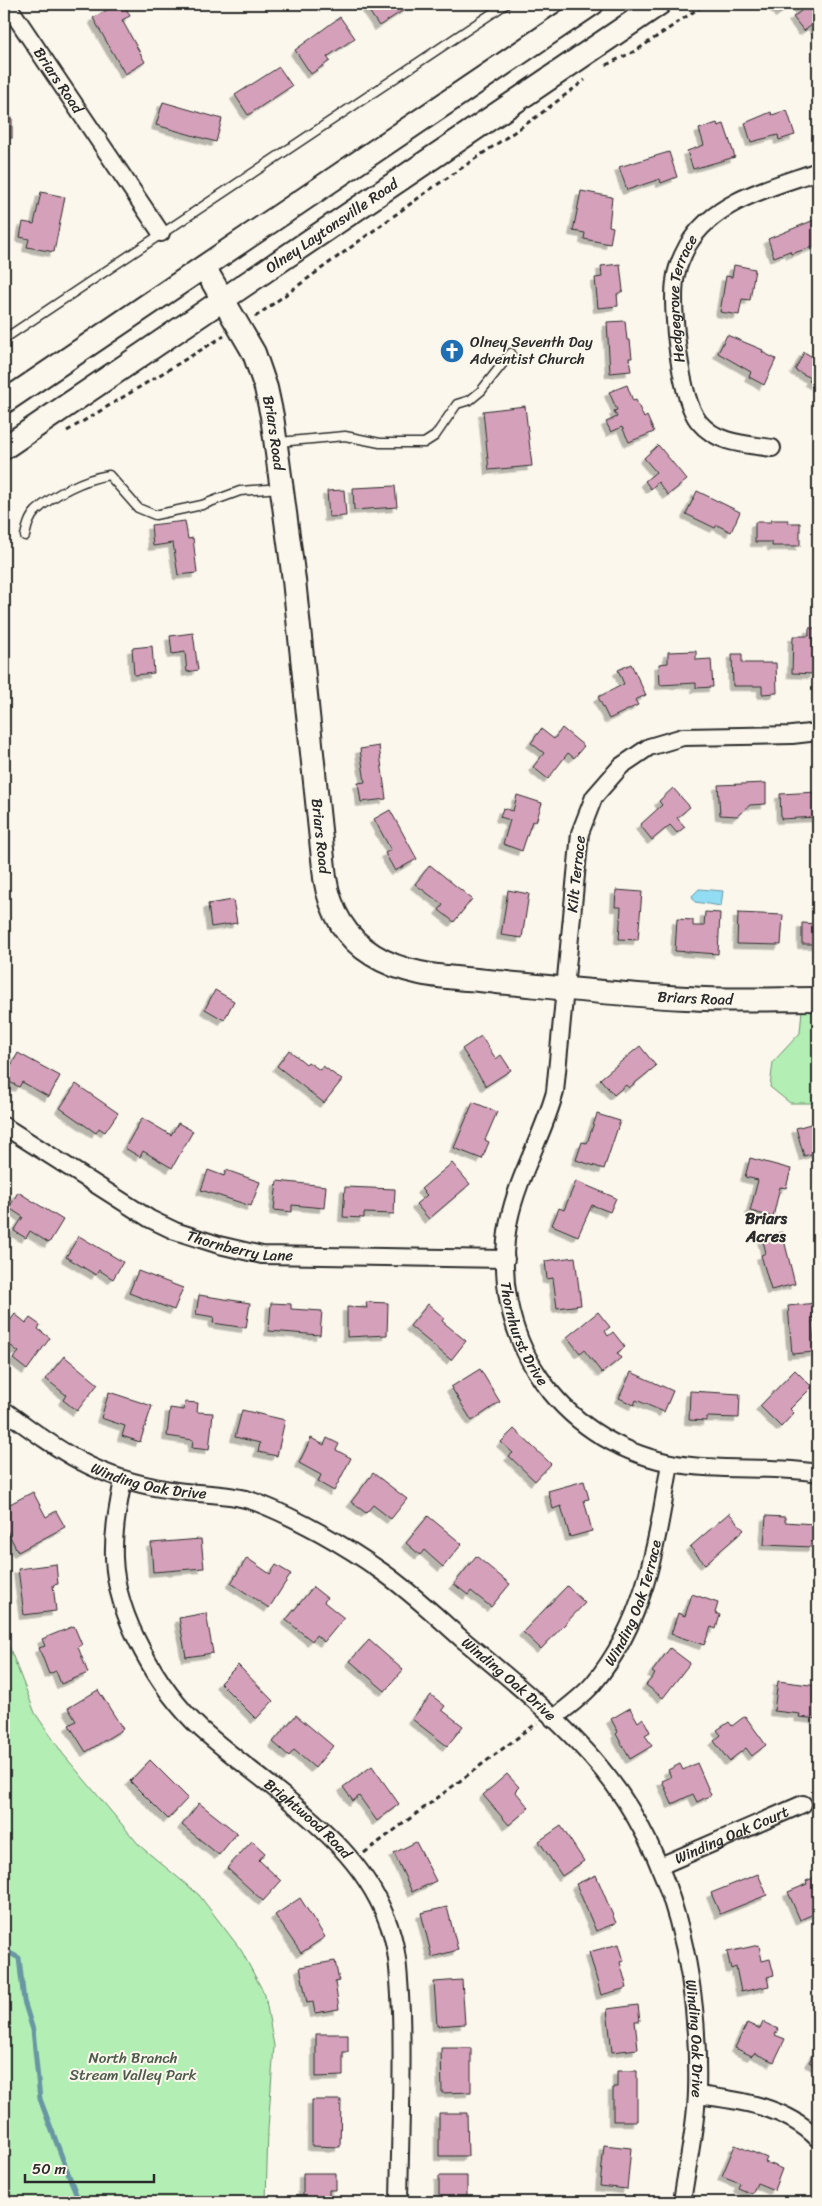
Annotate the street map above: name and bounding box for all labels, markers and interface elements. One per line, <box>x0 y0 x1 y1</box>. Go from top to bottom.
street label: Briars Road <box>26 42 91 120</box>
street label: Olney Laytonsville Road <box>260 171 405 280</box>
street label: Hedgegrove Terrace <box>661 228 705 365</box>
place label: Olney Seventh Day Adventist Church <box>469 329 593 372</box>
church icon: Olney Seventh Day Adventist Church <box>439 338 465 364</box>
street label: Briars Road <box>255 393 292 473</box>
street label: Briars Road <box>304 797 338 876</box>
street label: Kilt Terrace <box>559 834 593 914</box>
street label: Briars Road <box>657 983 734 1013</box>
district label: Briars Acres <box>745 1204 788 1251</box>
street label: Thornberry Lane <box>183 1223 294 1269</box>
street label: Thornhurst Drive <box>493 1280 555 1392</box>
street label: Winding Oak Drive <box>86 1455 208 1507</box>
street label: Winding Oak Terrace <box>597 1537 669 1671</box>
street label: Winding Oak Drive <box>455 1630 563 1728</box>
street label: Brightwood Road <box>258 1772 359 1866</box>
street label: Winding Oak Court <box>670 1799 793 1871</box>
street label: Winding Oak Drive <box>677 1978 710 2099</box>
park label: North Branch Stream Valley Park <box>70 2045 196 2088</box>
scale bar <box>25 2151 154 2183</box>
text: 50 m <box>32 2156 67 2182</box>

